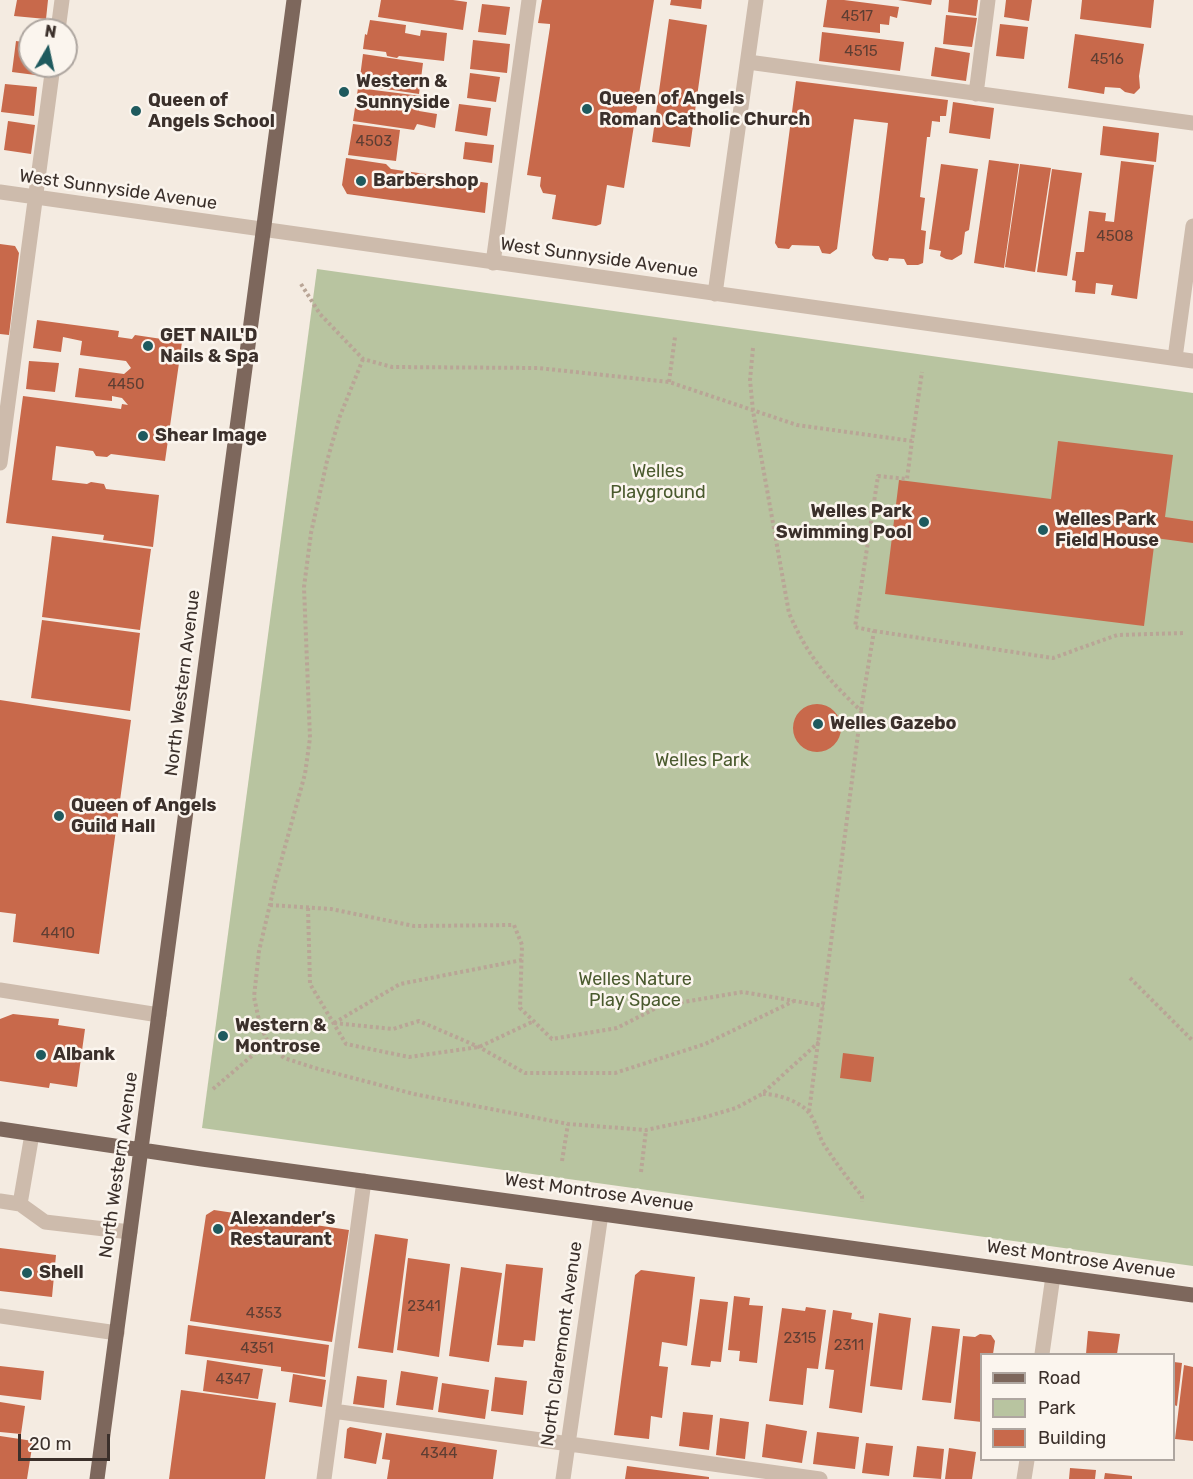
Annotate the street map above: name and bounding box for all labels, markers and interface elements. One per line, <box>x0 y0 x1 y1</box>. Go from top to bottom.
house number: 4517 <box>841 8 873 26</box>
north arrow <box>18 18 78 78</box>
text: N <box>43 21 58 42</box>
house number: 4515 <box>844 43 878 61</box>
house number: 4516 <box>1090 51 1124 69</box>
place label: Western & Sunnyside <box>356 71 450 113</box>
marker: Western & Sunnyside <box>337 85 351 99</box>
place label: Queen of Angels Roman Catholic Church <box>599 88 810 130</box>
place label: Queen of Angels School <box>148 90 275 132</box>
marker: Queen of Angels Roman Catholic Church <box>580 102 594 116</box>
marker: Queen of Angels School <box>129 104 143 118</box>
house number: 4503 <box>356 133 392 151</box>
street label: West Sunnyside Avenue <box>18 165 218 215</box>
place label: Barbershop <box>373 170 479 192</box>
marker: Barbershop <box>354 174 368 188</box>
house number: 4508 <box>1096 228 1134 246</box>
street label: West Sunnyside Avenue <box>499 233 699 283</box>
place label: GET NAIL'D Nails & Spa <box>160 325 259 368</box>
marker: GET NAIL'D Nails & Spa <box>141 339 155 353</box>
house number: 4450 <box>107 376 145 394</box>
place label: Shear Image <box>155 425 267 447</box>
marker: Shear Image <box>136 429 150 443</box>
park label: Welles Playground <box>610 461 706 504</box>
place label: Welles Park Swimming Pool <box>776 501 912 544</box>
place label: Welles Park Field House <box>1055 509 1159 552</box>
marker: Welles Park Swimming Pool <box>917 515 931 529</box>
marker: Welles Park Field House <box>1036 523 1050 537</box>
street label: North Western Avenue <box>161 589 205 777</box>
place label: Welles Gazebo <box>830 713 957 735</box>
marker: Welles Gazebo <box>811 717 825 731</box>
park label: Welles Park <box>655 750 749 772</box>
place label: Queen of Angels Guild Hall <box>71 795 217 838</box>
marker: Queen of Angels Guild Hall <box>52 809 66 823</box>
house number: 4410 <box>41 925 75 943</box>
park label: Welles Nature Play Space <box>578 969 692 1012</box>
place label: Western & Montrose <box>235 1015 326 1058</box>
marker: Western & Montrose <box>216 1029 230 1043</box>
place label: Albank <box>53 1044 115 1066</box>
marker: Albank <box>34 1048 48 1062</box>
street label: North Western Avenue <box>95 1071 143 1259</box>
street label: West Montrose Avenue <box>503 1169 695 1217</box>
place label: Alexander’s Restaurant <box>230 1208 335 1250</box>
marker: Alexander’s Restaurant <box>211 1222 225 1236</box>
street label: West Montrose Avenue <box>985 1236 1177 1284</box>
street label: North Claremont Avenue <box>537 1240 587 1448</box>
place label: Shell <box>39 1262 84 1284</box>
marker: Shell <box>20 1266 34 1280</box>
house number: 2341 <box>407 1298 441 1316</box>
house number: 4353 <box>246 1305 282 1323</box>
house number: 2315 <box>784 1330 816 1348</box>
house number: 2311 <box>834 1337 864 1355</box>
house number: 4351 <box>240 1340 274 1358</box>
legend <box>980 1353 1175 1461</box>
text: Road <box>1038 1367 1081 1389</box>
house number: 4347 <box>215 1371 251 1389</box>
text: Park <box>1038 1397 1075 1419</box>
scale bar <box>21 1422 112 1460</box>
text: Building <box>1038 1427 1106 1449</box>
text: 20 m <box>29 1433 71 1455</box>
house number: 4344 <box>421 1445 457 1463</box>

